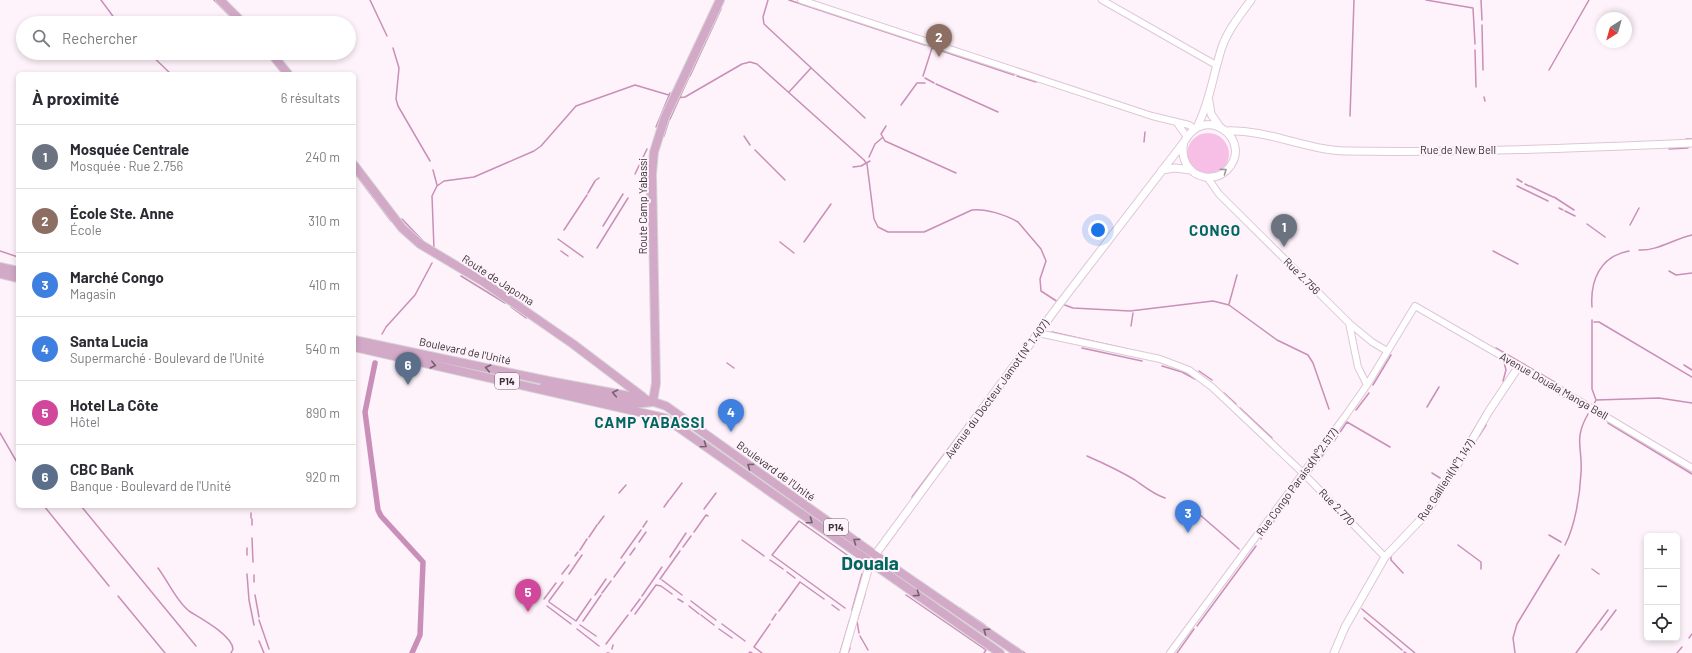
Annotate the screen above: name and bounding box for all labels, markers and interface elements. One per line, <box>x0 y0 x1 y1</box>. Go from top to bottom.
north arrow <box>1596 12 1632 48</box>
search box <box>16 16 356 60</box>
pin: 2 <box>926 24 952 57</box>
icon: search <box>30 27 52 49</box>
text: Rechercher <box>62 29 138 47</box>
text: À proximité <box>32 88 119 108</box>
text: 6 résultats <box>281 90 340 106</box>
text: Mosquée Centrale <box>70 140 189 158</box>
street label: Rue de New Bell <box>1420 143 1496 156</box>
text: 1 <box>43 149 47 165</box>
text: 240 m <box>305 149 340 165</box>
text: Mosquée · Rue 2.756 <box>70 158 183 174</box>
street label: Route Camp Yabassi <box>636 158 649 254</box>
one-way arrow <box>1220 169 1227 176</box>
text: École Ste. Anne <box>70 204 174 222</box>
text: 2 <box>41 213 49 229</box>
text: 310 m <box>308 213 340 229</box>
pin: 1 <box>1271 214 1297 247</box>
your location <box>1088 220 1108 240</box>
district label: CONGO <box>1189 221 1241 239</box>
text: École <box>70 222 102 238</box>
street label: Route de Japoma <box>460 251 537 308</box>
street label: Rue 2.756 <box>1281 255 1324 297</box>
text: Marché Congo <box>70 268 164 286</box>
text: 3 <box>41 277 49 293</box>
text: 410 m <box>309 277 340 293</box>
text: Magasin <box>70 286 116 302</box>
street label: Avenue du Docteur Jamot (N° 1.407) <box>942 317 1051 461</box>
text: Santa Lucia <box>70 332 148 350</box>
street label: Boulevard de l'Unité <box>418 334 512 367</box>
text: 4 <box>41 341 49 357</box>
text: 540 m <box>305 341 340 357</box>
street label: Avenue Douala Manga Bell <box>1498 349 1611 422</box>
text: Supermarché · Boulevard de l'Unité <box>70 350 264 366</box>
pin: 6 <box>395 352 421 385</box>
one-way arrow <box>429 360 436 369</box>
one-way arrow <box>485 364 491 372</box>
road number: P14 <box>495 373 519 389</box>
one-way arrow <box>612 389 618 398</box>
text: Hotel La Côte <box>70 396 158 414</box>
pin: 4 <box>718 399 744 432</box>
text: 5 <box>41 405 49 421</box>
text: 890 m <box>306 405 340 421</box>
district label: CAMP YABASSI <box>594 413 706 431</box>
text: Hôtel <box>70 414 100 430</box>
street label: Rue Congo Paraiso(N°2.517) <box>1253 425 1340 538</box>
street label: Rue Gallieni(N°1.147) <box>1414 436 1477 523</box>
street label: Boulevard de l'Unité <box>735 438 818 503</box>
one-way arrow <box>700 440 707 448</box>
text: CBC Bank <box>70 460 134 478</box>
one-way arrow <box>747 463 754 471</box>
text: 6 <box>42 469 48 485</box>
text: 920 m <box>306 469 340 485</box>
text: Banque · Boulevard de l'Unité <box>70 478 231 494</box>
street label: Rue 2.770 <box>1317 485 1358 528</box>
pin: 3 <box>1175 500 1201 533</box>
one-way arrow <box>806 516 813 524</box>
road number: P14 <box>824 519 848 535</box>
map controls <box>1644 533 1680 641</box>
button: + <box>1644 533 1680 569</box>
one-way arrow <box>853 539 860 546</box>
district label: Douala <box>841 551 899 574</box>
button: − <box>1644 569 1680 605</box>
pin: 5 <box>515 579 541 612</box>
one-way arrow <box>913 589 920 597</box>
button: locate <box>1644 605 1680 641</box>
one-way arrow <box>983 629 990 636</box>

